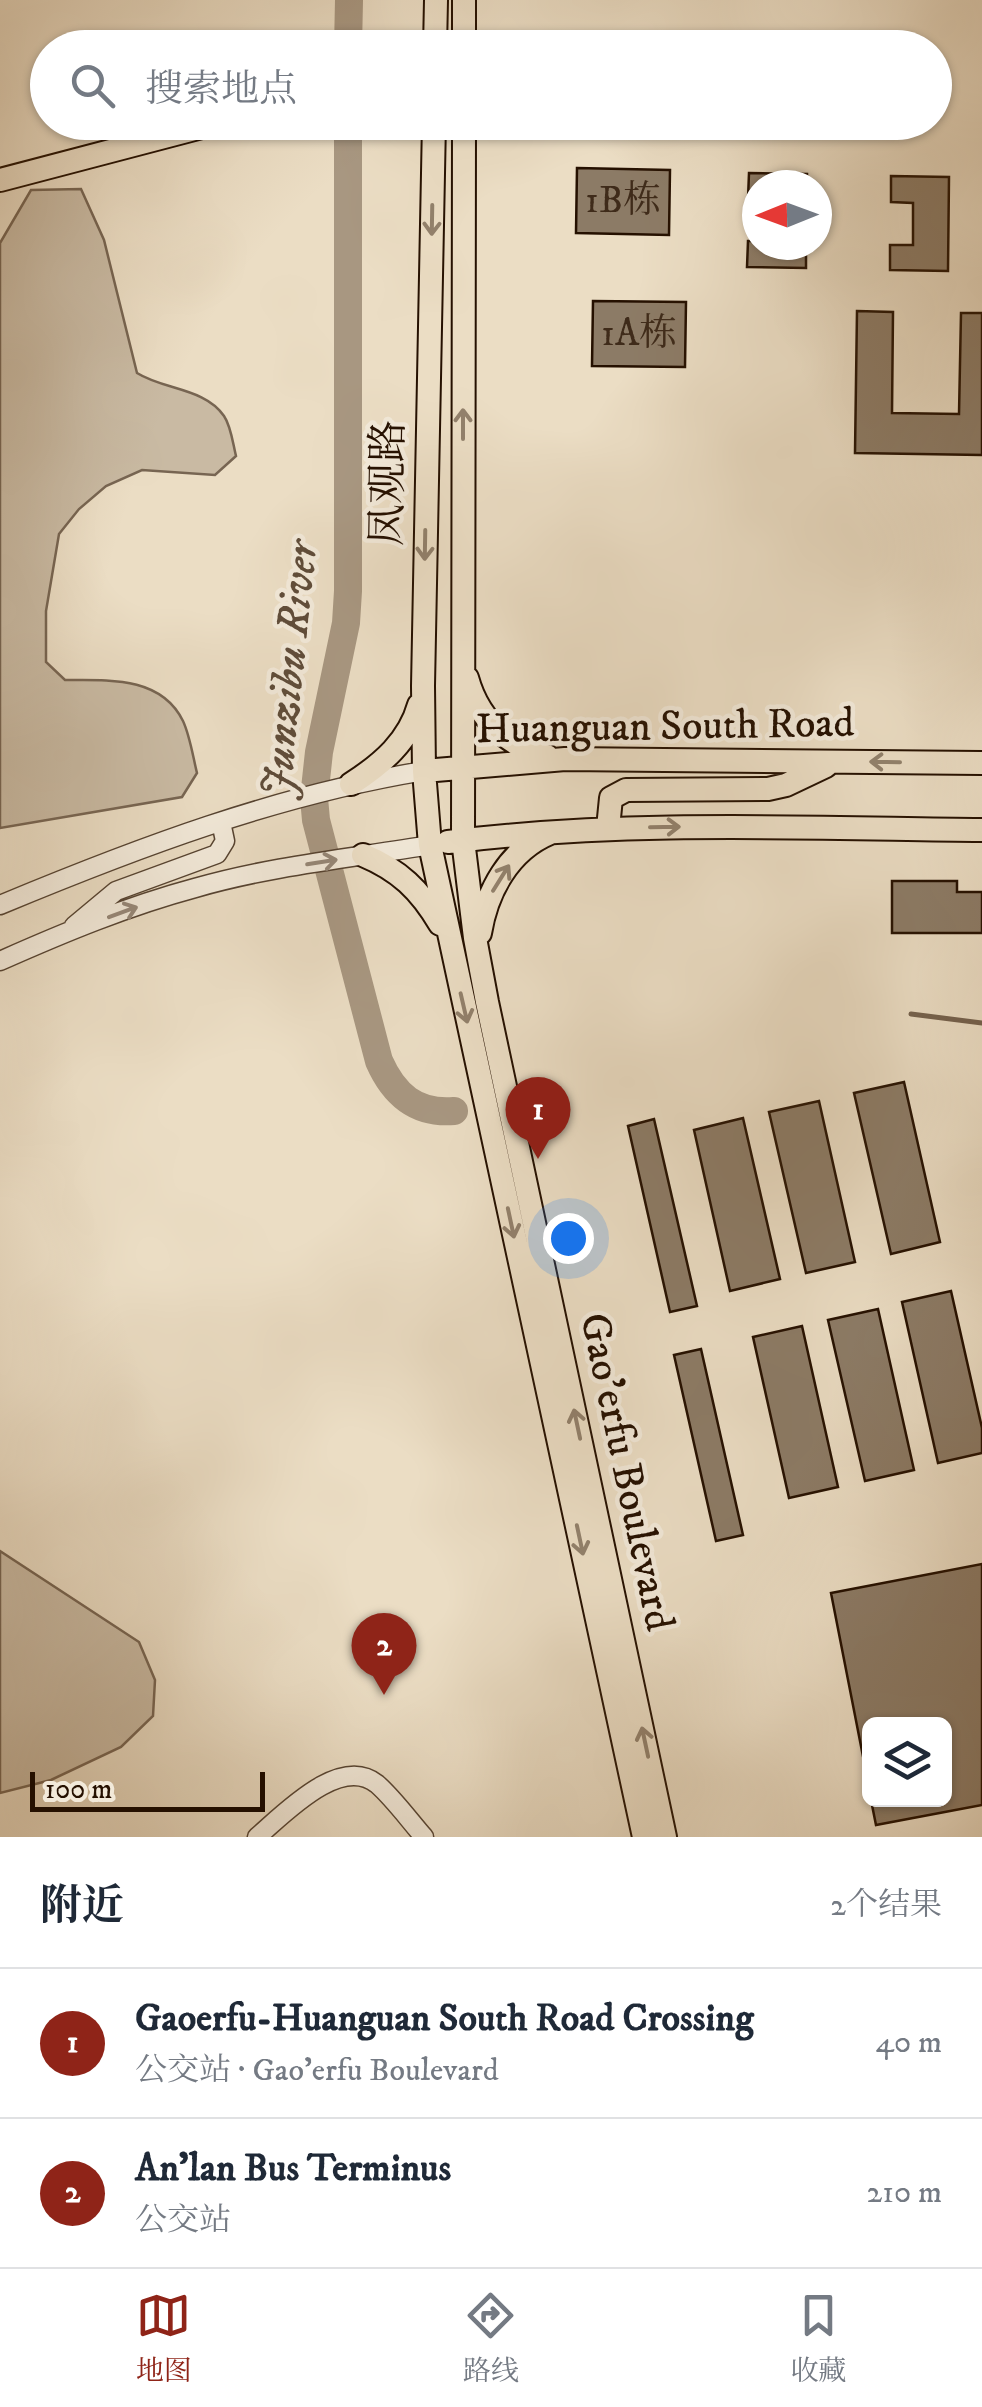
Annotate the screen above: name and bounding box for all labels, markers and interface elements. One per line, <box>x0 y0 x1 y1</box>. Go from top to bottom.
search box <box>30 30 952 140</box>
icon: search <box>65 58 120 113</box>
text: 搜索地点 <box>145 66 297 114</box>
north arrow <box>742 170 832 260</box>
house number: 1B栋 <box>585 177 661 225</box>
one-way arrow <box>422 203 441 235</box>
house number: 1A栋 <box>601 310 677 358</box>
one-way arrow <box>454 408 472 440</box>
street label: 凤观路 <box>362 420 416 546</box>
one-way arrow <box>416 528 435 560</box>
water label: Junzibu River <box>249 536 332 801</box>
street label: Huanguan South Road <box>475 698 855 756</box>
one-way arrow <box>869 753 901 772</box>
one-way arrow <box>648 818 680 836</box>
one-way arrow <box>305 852 338 871</box>
one-way arrow <box>490 864 511 893</box>
one-way arrow <box>107 902 138 920</box>
one-way arrow <box>456 991 475 1023</box>
pin: 1 <box>506 1076 570 1159</box>
one-way arrow <box>503 1206 522 1238</box>
your location <box>543 1213 594 1264</box>
street label: Gao'erfu Boulevard <box>567 1308 685 1636</box>
one-way arrow <box>567 1409 585 1441</box>
one-way arrow <box>572 1524 590 1556</box>
pin: 2 <box>352 1612 416 1695</box>
map controls <box>862 1717 952 1807</box>
button: layers <box>862 1717 952 1807</box>
one-way arrow <box>634 1727 653 1759</box>
scale bar <box>30 1767 265 1812</box>
text: 100 m <box>45 1772 112 1807</box>
text: 附近 <box>40 1881 124 1933</box>
text: 2个结果 <box>830 1886 942 1926</box>
text: Gaoerfu-Huanguan South Road Crossing <box>135 1995 754 2043</box>
text: 1 <box>67 2023 78 2063</box>
text: 40 m <box>875 2023 942 2063</box>
text: 公交站 · Gao'erfu Boulevard <box>135 2051 499 2091</box>
text: An'lan Bus Terminus <box>135 2145 451 2193</box>
text: 2 <box>65 2173 80 2213</box>
text: 210 m <box>867 2173 942 2213</box>
text: 公交站 <box>135 2201 231 2241</box>
tab: 地图 <box>136 2288 192 2389</box>
tab: 路线 <box>463 2288 519 2389</box>
tab: 收藏 <box>790 2288 846 2389</box>

